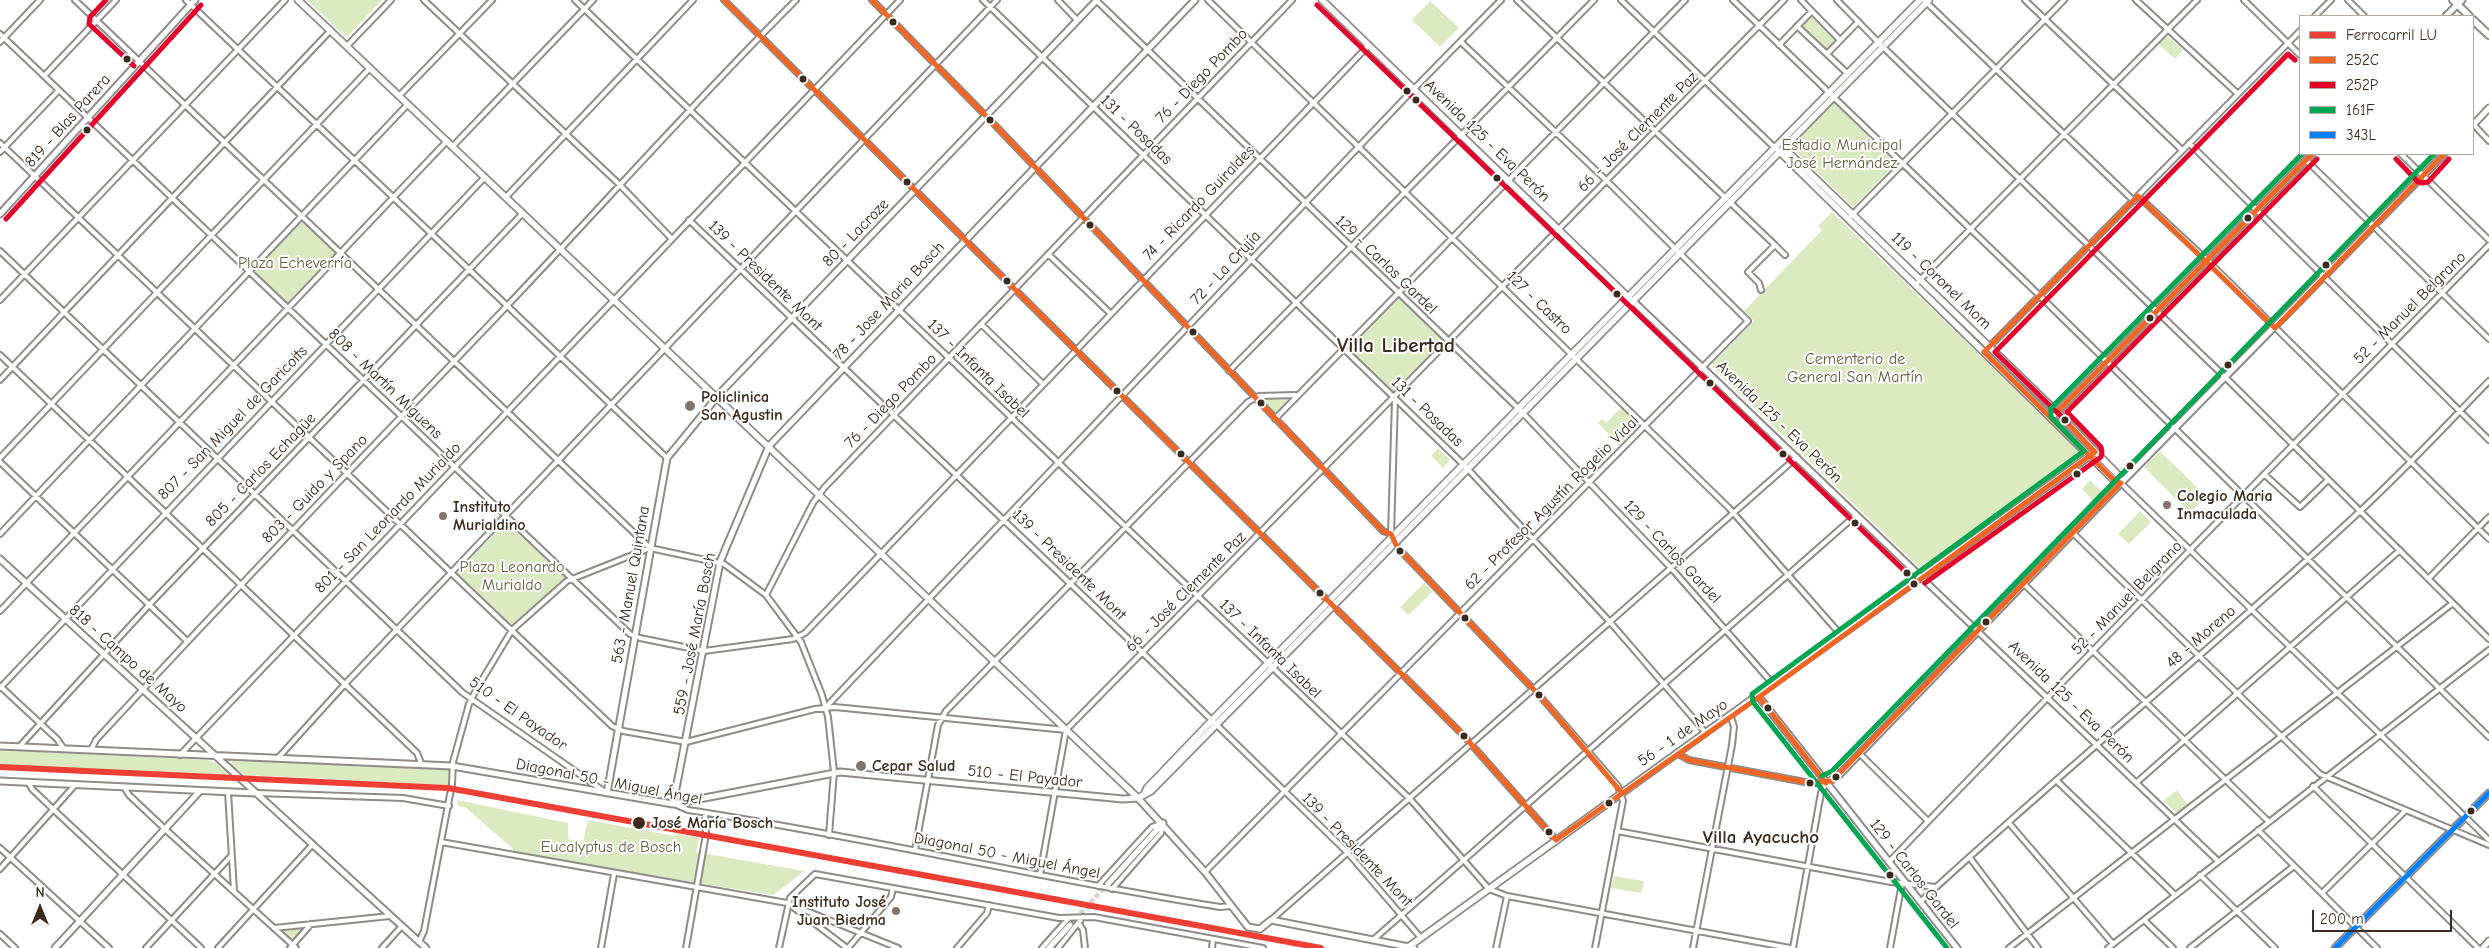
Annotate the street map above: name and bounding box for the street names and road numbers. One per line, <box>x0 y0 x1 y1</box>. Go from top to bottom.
street label: 76 - Diego Pombo <box>1152 25 1252 127</box>
street label: 66 - José Clemente Paz <box>1574 68 1702 196</box>
street label: 819 - Blas Parera <box>21 70 115 172</box>
street label: Avenida 125 - Eva Perón <box>1420 76 1554 206</box>
street label: 131 - Posadas <box>1096 91 1176 169</box>
street label: 74 - Ricardo Guiraldes <box>1139 141 1259 265</box>
street label: 80 - Lacroze <box>819 195 893 271</box>
street label: 129 - Carlos Gardel <box>1331 211 1441 319</box>
street label: 139 - Presidente Mont <box>704 216 826 336</box>
street label: 72 - La Crujía <box>1187 227 1265 309</box>
street label: 119 - Coronel Mom <box>1887 228 1995 334</box>
street label: 78 - Jose Maria Bosch <box>829 238 949 364</box>
street label: 52 - Manuel Belgrano <box>2350 248 2470 368</box>
street label: 127 - Castro <box>1502 267 1576 339</box>
street label: 137 - Infanta Isabel <box>923 315 1033 423</box>
street label: 808 - Martín Miguens <box>324 325 446 443</box>
street label: 807 - San Miguel de Garicoits <box>154 342 312 504</box>
street label: 76 - Diego Pombo <box>841 350 941 452</box>
street label: Avenida 125 - Eva Perón <box>1712 357 1846 487</box>
street label: 131 - Posadas <box>1387 373 1467 451</box>
street label: 805 - Carlos Echagüe <box>202 409 320 531</box>
street label: 62 - Profesor Agustín Rogelio Vidal <box>1461 412 1643 594</box>
street label: 803 - Guido y Spano <box>258 430 372 548</box>
street label: 801 - San Leonardo Murialdo <box>311 439 465 597</box>
street label: 129 - Carlos Gardel <box>1619 496 1725 608</box>
street label: 563 - Manuel Quintana <box>608 505 654 665</box>
street label: 139 - Presidente Mont <box>1008 505 1130 625</box>
street label: 66 - José Clemente Paz <box>1122 528 1250 656</box>
street label: 52 - Manuel Belgrano <box>2068 537 2186 659</box>
street label: 559 - José María Bosch <box>670 551 720 717</box>
street label: 137 - Infanta Isabel <box>1215 595 1325 703</box>
street label: 818 - Campo de Mayo <box>65 601 191 717</box>
street label: 48 - Moreno <box>2162 601 2240 673</box>
street label: Avenida 125 - Eva Perón <box>2004 637 2138 767</box>
street label: 510 - El Payador <box>465 673 571 755</box>
street label: 56 - 1 de Mayo <box>1634 695 1732 771</box>
street label: Diagonal 50 - Miguel Ángel <box>514 755 704 809</box>
street label: 510 - El Payador <box>967 761 1083 793</box>
street label: 139 - Presidente Mont <box>1297 789 1417 911</box>
street label: 129 - Carlos Gardel <box>1865 815 1963 933</box>
street label: Diagonal 50 - Miguel Ángel <box>912 829 1102 883</box>

